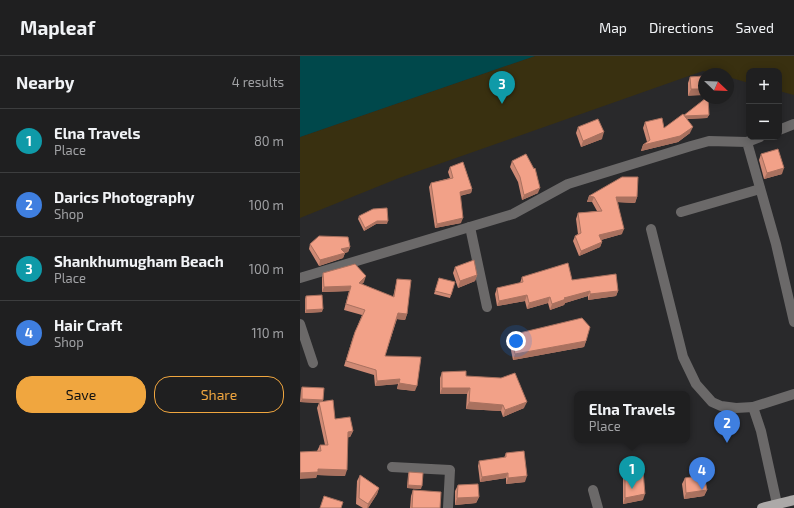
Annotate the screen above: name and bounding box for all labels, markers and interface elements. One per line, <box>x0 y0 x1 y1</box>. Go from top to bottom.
text: Mapleaf <box>20 16 95 39</box>
text: Map <box>599 19 627 36</box>
text: Directions <box>649 19 714 36</box>
text: Saved <box>736 19 774 36</box>
north arrow <box>698 68 734 104</box>
map controls <box>746 68 782 140</box>
button: + <box>746 68 782 104</box>
pin: 3 <box>489 71 515 104</box>
text: Nearby <box>16 72 74 92</box>
text: 4 results <box>232 74 284 90</box>
button: − <box>746 104 782 140</box>
text: Elna Travels <box>54 124 141 142</box>
text: 1 <box>26 133 32 149</box>
text: 80 m <box>254 133 284 149</box>
text: Place <box>54 142 86 158</box>
text: Darics Photography <box>54 188 194 206</box>
text: 2 <box>25 197 33 213</box>
text: 100 m <box>249 197 284 213</box>
text: Shop <box>54 206 84 222</box>
text: Shankhumugham Beach <box>54 252 224 270</box>
text: 3 <box>25 261 33 277</box>
text: 100 m <box>249 261 284 277</box>
text: Place <box>54 270 86 286</box>
text: Hair Craft <box>54 316 122 334</box>
text: 4 <box>25 325 33 341</box>
text: 110 m <box>252 325 284 341</box>
your location <box>506 331 526 351</box>
text: Shop <box>54 334 84 350</box>
button: Save <box>16 376 146 413</box>
button: Share <box>154 376 284 413</box>
popup <box>574 391 690 443</box>
text: Elna Travels <box>589 400 675 418</box>
pin: 2 <box>714 410 740 443</box>
text: Place <box>589 418 621 434</box>
pin: 1 <box>619 456 645 489</box>
pin: 4 <box>689 457 715 490</box>

